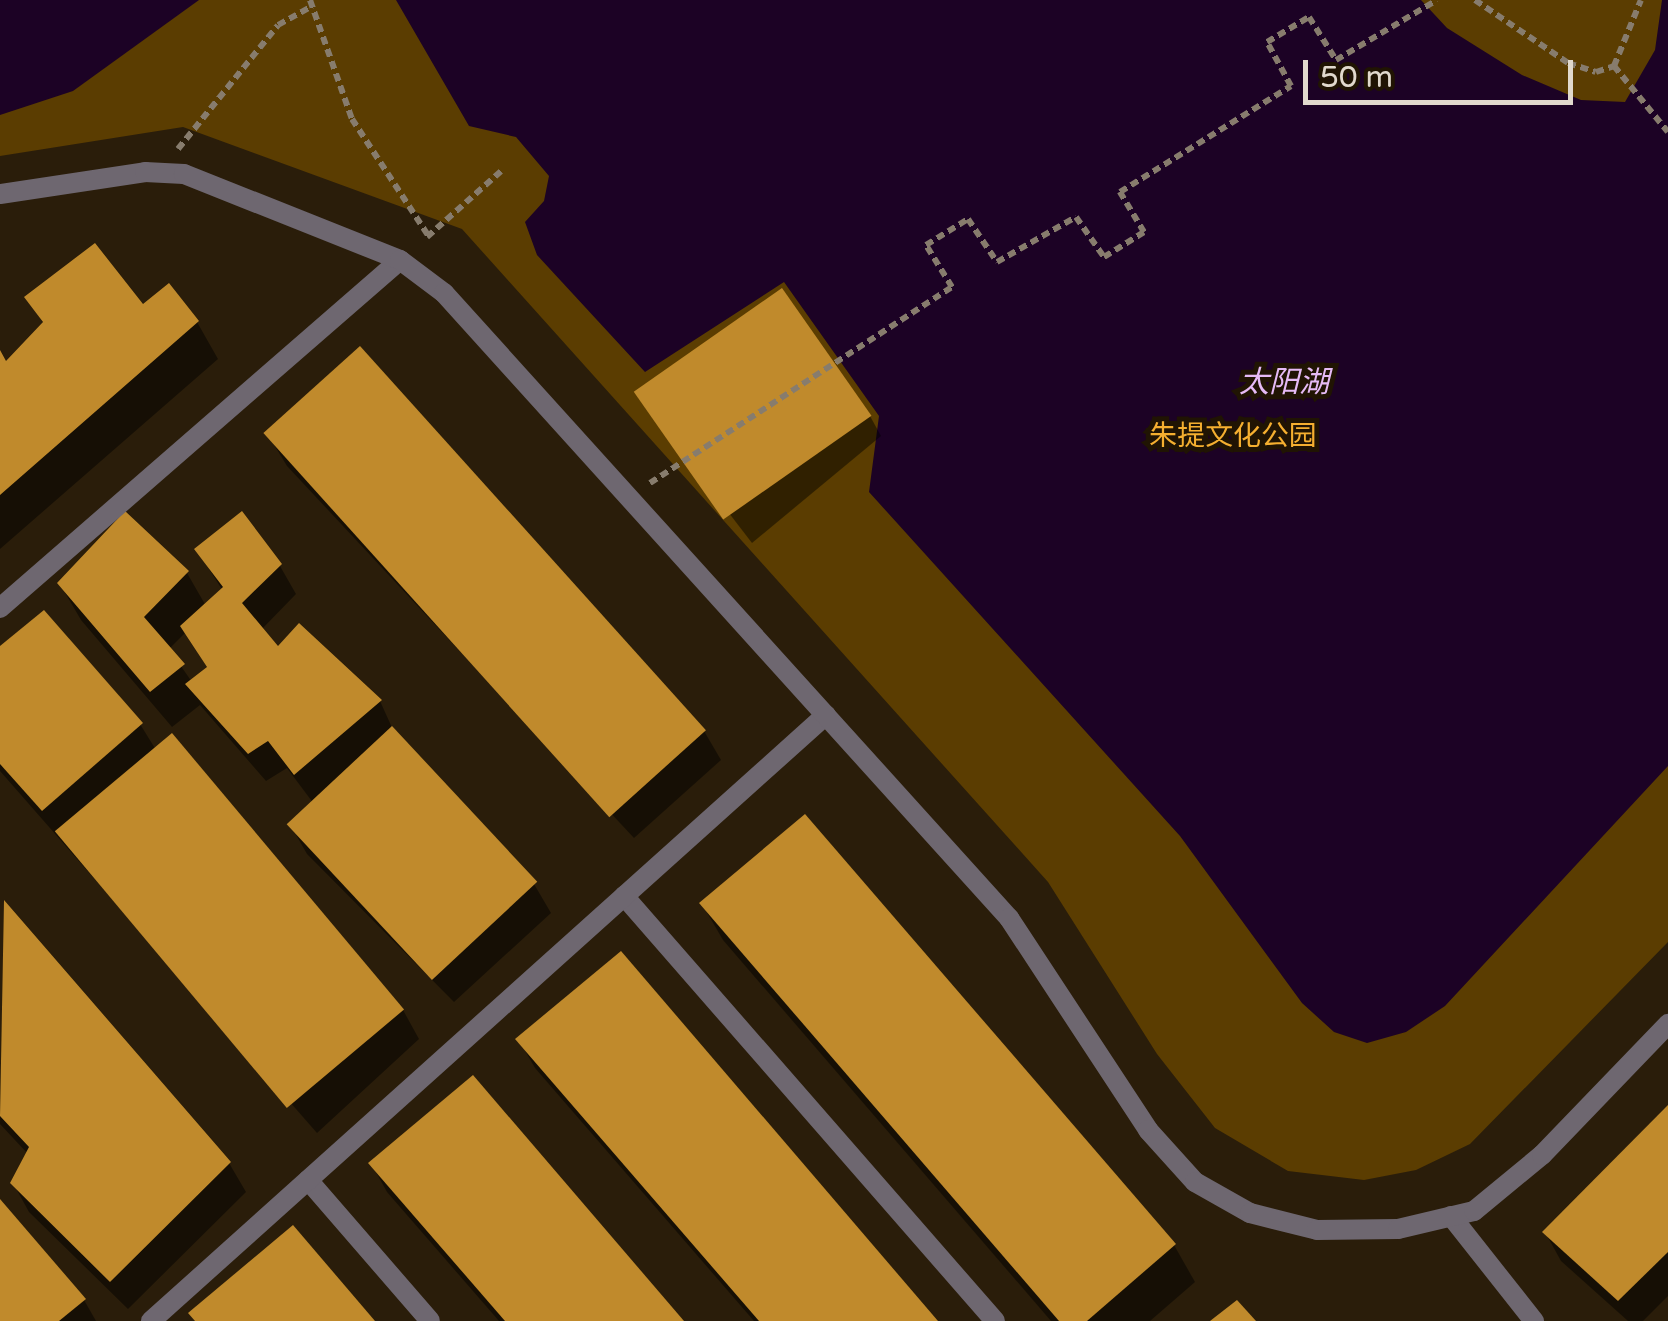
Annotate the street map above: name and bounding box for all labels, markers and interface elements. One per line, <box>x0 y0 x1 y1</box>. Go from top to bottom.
scale bar <box>1308 40 1578 102</box>
text: 50 m <box>1320 59 1393 96</box>
water label: 太阳湖 <box>1239 365 1329 401</box>
park label: 朱提文化公园 <box>1149 419 1317 453</box>

